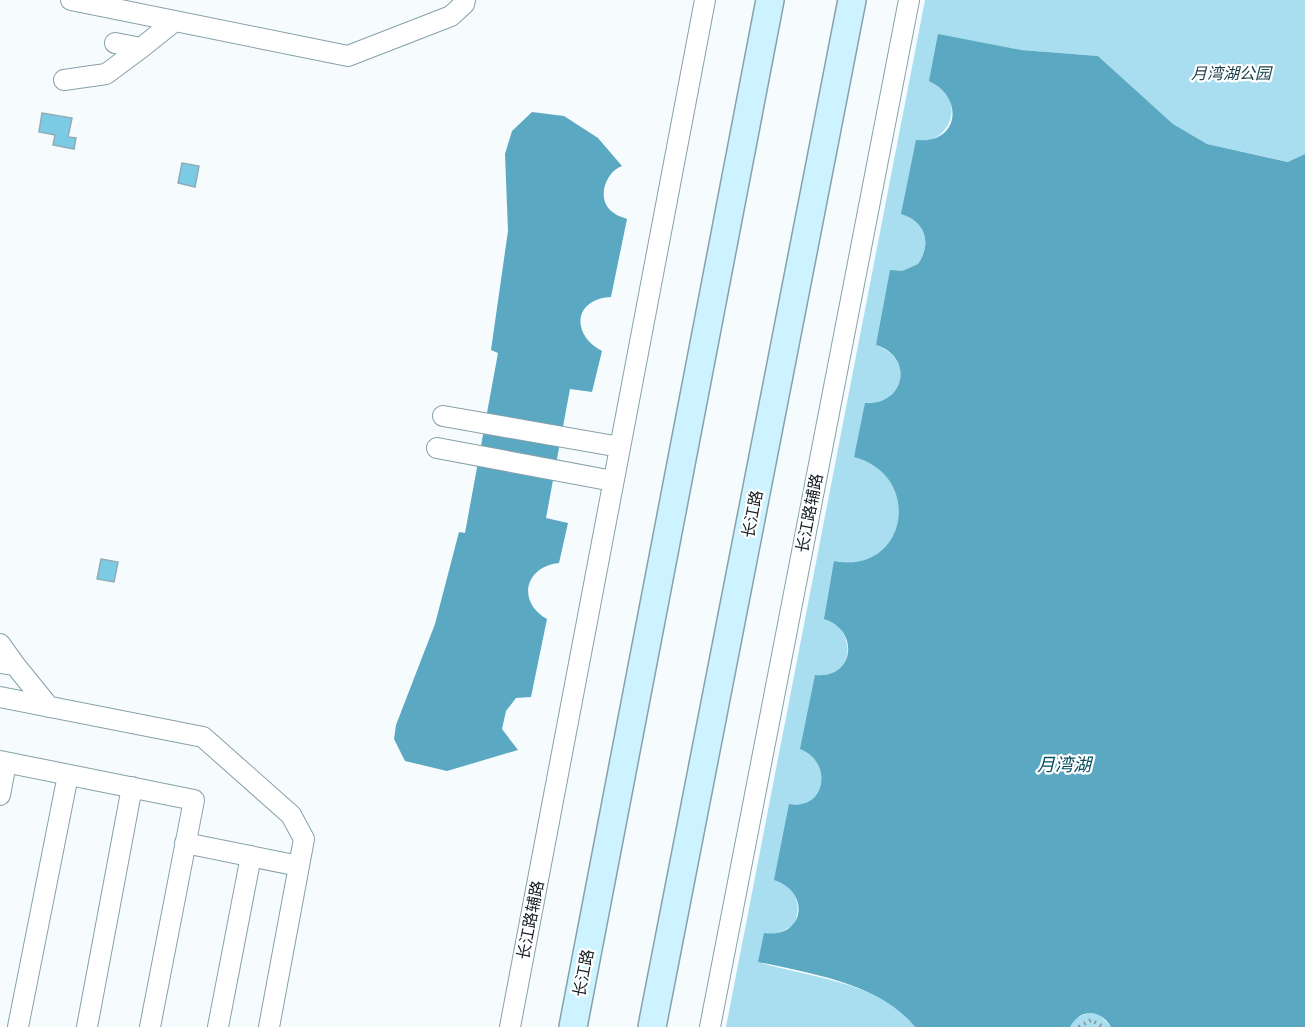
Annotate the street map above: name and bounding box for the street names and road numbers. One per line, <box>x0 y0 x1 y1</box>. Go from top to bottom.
street label: 长江路辅路 <box>791 472 826 554</box>
street label: 长江路 <box>737 488 766 539</box>
street label: 长江路辅路 <box>512 879 547 961</box>
street label: 长江路 <box>568 947 597 998</box>

